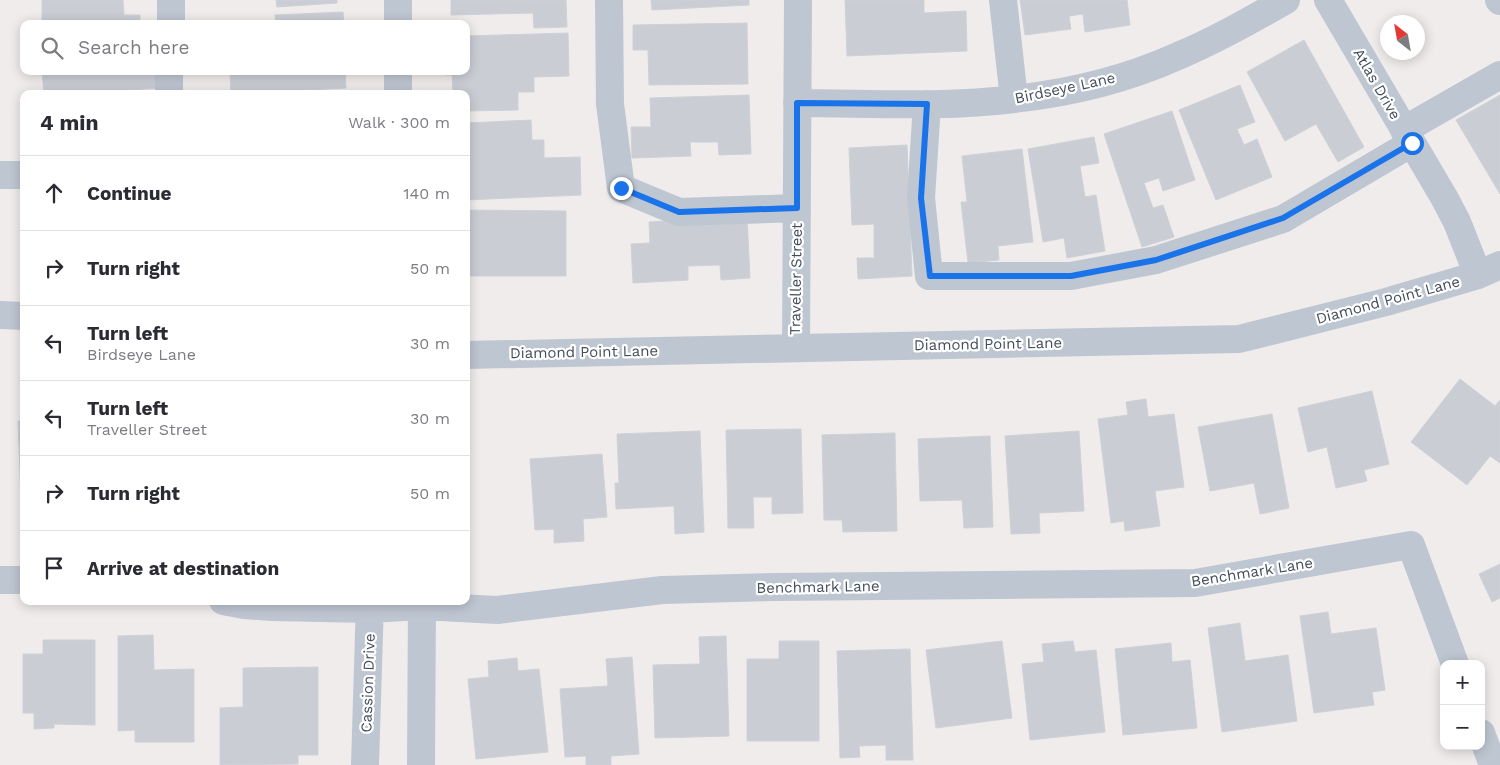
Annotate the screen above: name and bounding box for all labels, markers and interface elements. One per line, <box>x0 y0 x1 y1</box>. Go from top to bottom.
north arrow <box>1380 15 1425 60</box>
search box <box>20 20 470 75</box>
icon: search <box>38 34 66 62</box>
text: Search here <box>78 36 189 59</box>
street label: Atlas Drive <box>1349 45 1405 123</box>
street label: Birdseye Lane <box>1013 69 1117 107</box>
text: 4 min <box>40 110 98 135</box>
text: Walk · 300 m <box>348 113 450 132</box>
route start <box>1401 132 1424 155</box>
route end <box>610 177 633 200</box>
icon: ahead <box>40 179 68 207</box>
text: Continue <box>87 182 171 205</box>
text: 140 m <box>403 184 450 203</box>
street label: Traveller Street <box>786 222 806 335</box>
icon: right <box>40 254 68 282</box>
text: Turn right <box>87 257 180 280</box>
text: 50 m <box>410 259 450 278</box>
street label: Diamond Point Lane <box>1314 272 1462 328</box>
text: Turn left <box>87 322 168 345</box>
icon: left <box>40 329 68 357</box>
text: 30 m <box>410 334 450 353</box>
street label: Diamond Point Lane <box>914 334 1062 354</box>
street label: Diamond Point Lane <box>510 342 658 362</box>
text: Birdseye Lane <box>87 345 196 364</box>
text: Turn left <box>87 397 168 420</box>
icon: left <box>40 404 68 432</box>
text: 30 m <box>410 409 450 428</box>
text: Traveller Street <box>87 420 207 439</box>
icon: right <box>40 479 68 507</box>
text: Turn right <box>87 482 180 505</box>
text: 50 m <box>410 484 450 503</box>
street label: Benchmark Lane <box>1190 553 1314 591</box>
icon: arrive <box>40 554 68 582</box>
text: Arrive at destination <box>87 557 279 580</box>
street label: Benchmark Lane <box>756 577 880 597</box>
street label: Cassion Drive <box>357 633 379 733</box>
map controls <box>1440 660 1485 750</box>
button: + <box>1440 660 1485 705</box>
button: − <box>1440 705 1485 750</box>

